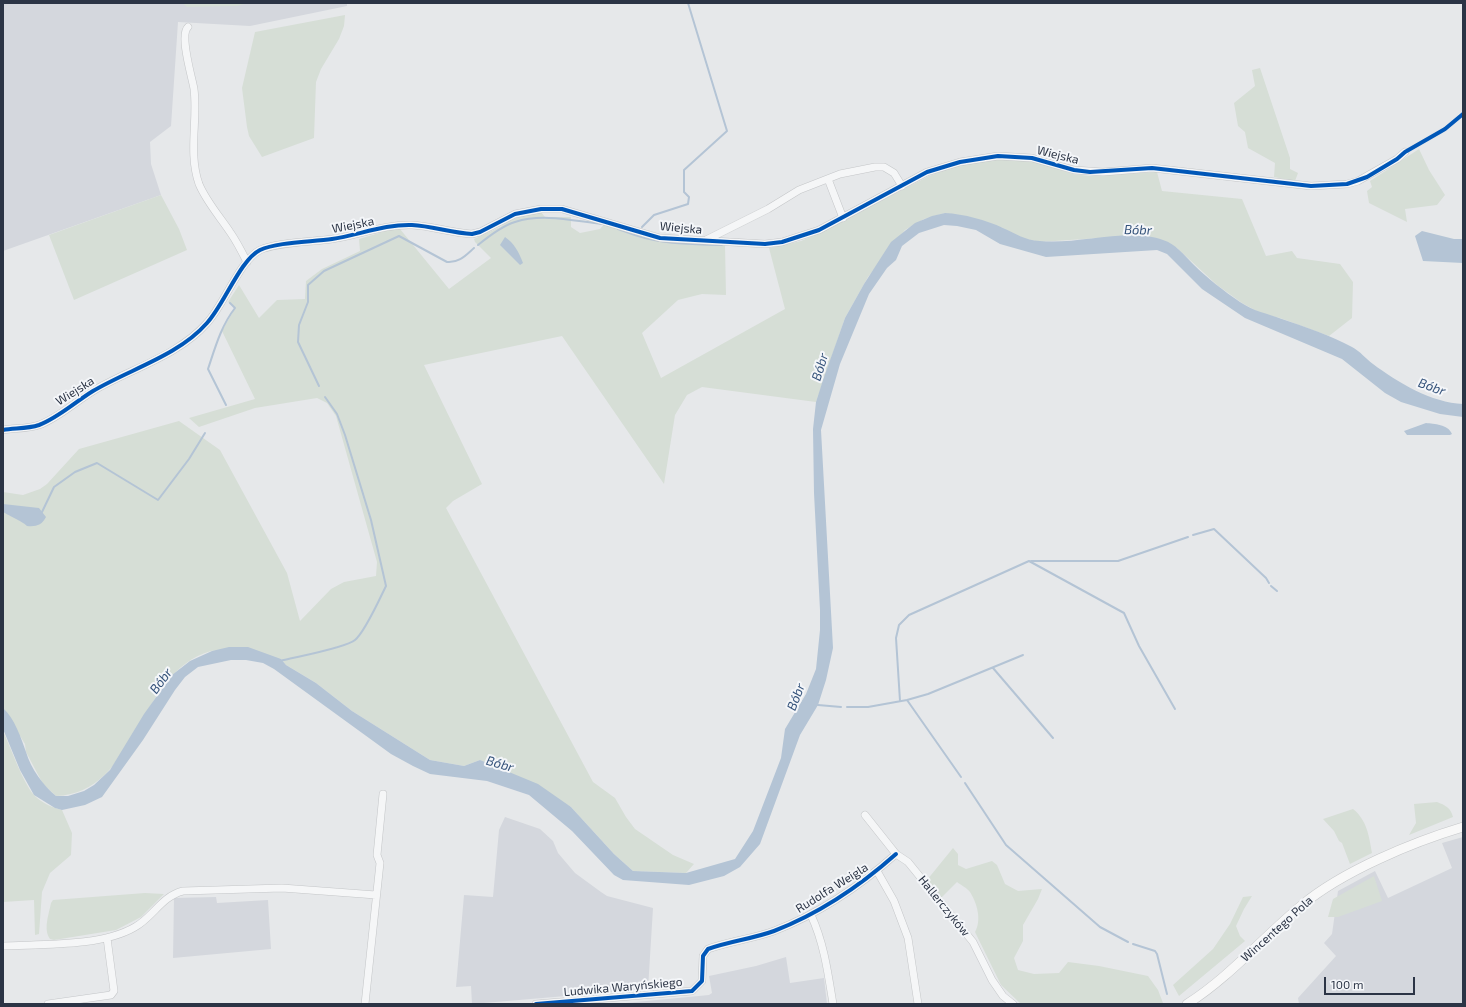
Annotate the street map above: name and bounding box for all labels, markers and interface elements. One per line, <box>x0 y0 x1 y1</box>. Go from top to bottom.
street label: Wiejska <box>1036 143 1080 167</box>
street label: Wiejska <box>331 214 375 236</box>
street label: Wiejska <box>659 219 703 237</box>
water label: Bóbr <box>1124 222 1152 238</box>
water label: Bóbr <box>808 351 832 383</box>
street label: Wiejska <box>53 374 97 408</box>
water label: Bóbr <box>1416 375 1448 399</box>
water label: Bóbr <box>146 665 176 697</box>
water label: Bóbr <box>784 681 808 713</box>
water label: Bóbr <box>484 753 516 775</box>
street label: Rudolfa Weigla <box>793 860 871 916</box>
street label: Hallerczyków <box>915 873 973 939</box>
street label: Wincentego Pola <box>1238 893 1316 965</box>
scale bar <box>1326 969 1417 995</box>
street label: Ludwika Waryńskiego <box>563 975 683 999</box>
text: 100 m <box>1331 977 1363 991</box>

